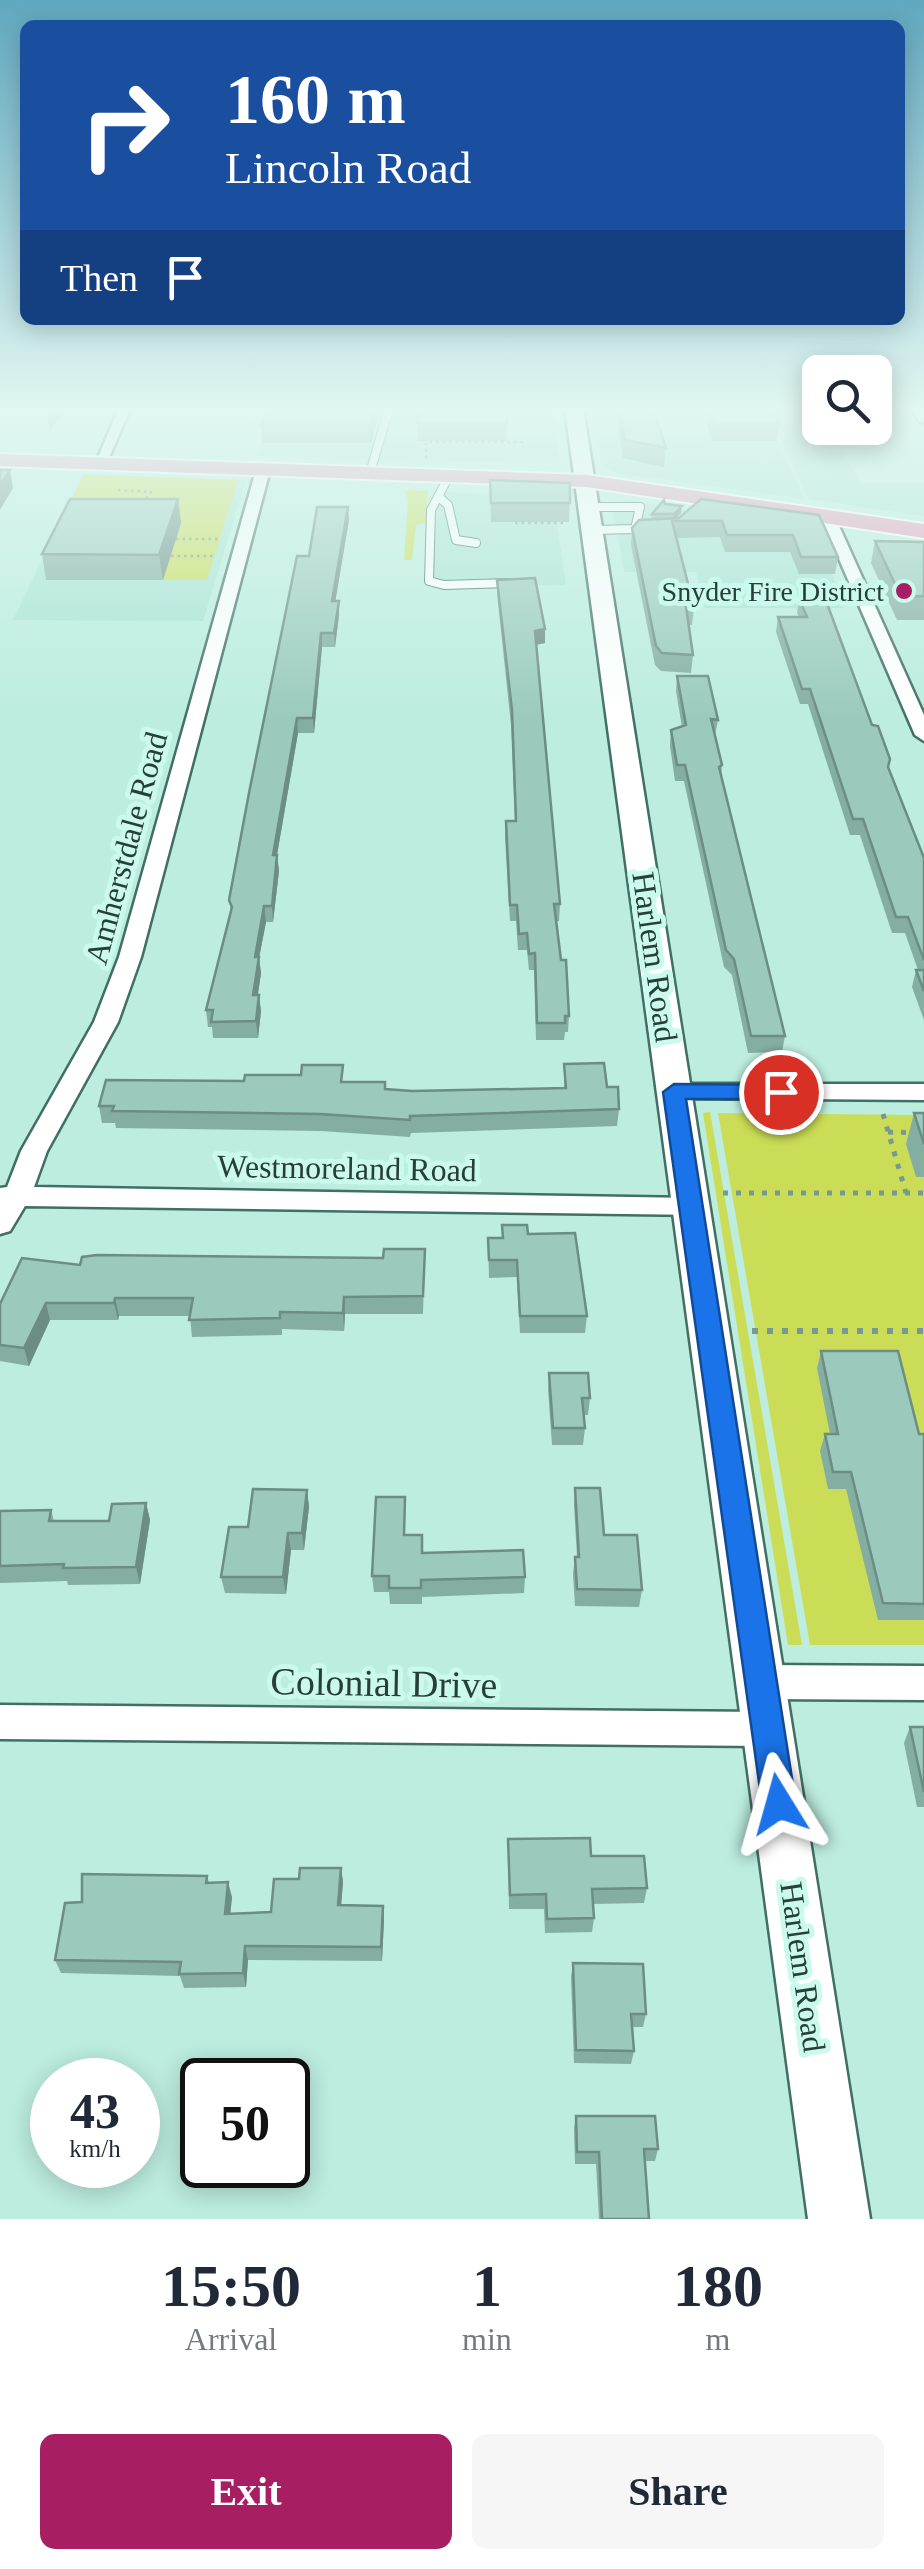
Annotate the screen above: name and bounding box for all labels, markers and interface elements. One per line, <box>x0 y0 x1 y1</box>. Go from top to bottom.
icon: right <box>60 60 190 190</box>
text: 160 m <box>225 61 406 138</box>
text: Lincoln Road <box>225 143 471 193</box>
icon: arrive <box>158 250 213 305</box>
text: Then <box>60 257 138 299</box>
map controls <box>802 355 892 445</box>
button: search <box>802 355 892 445</box>
place label: Snyder Fire District <box>662 576 884 607</box>
marker: Snyder Fire District <box>893 580 915 602</box>
street label: Amherstdale Road <box>78 728 174 968</box>
street label: Harlem Road <box>625 870 685 1044</box>
pin <box>739 1050 824 1135</box>
icon: arrive <box>754 1065 809 1120</box>
street label: Westmoreland Road <box>217 1148 477 1188</box>
street label: Colonial Drive <box>270 1660 498 1706</box>
position arrow <box>727 1752 831 1856</box>
street label: Harlem Road <box>773 1880 833 2054</box>
speed limit sign: 50 <box>180 2058 310 2188</box>
text: 43 <box>70 2083 120 2139</box>
text: km/h <box>69 2135 121 2162</box>
text: 15:50 <box>161 2253 301 2319</box>
text: 1 <box>472 2253 502 2319</box>
text: 180 <box>673 2253 763 2319</box>
text: Arrival <box>185 2321 277 2357</box>
text: min <box>462 2321 512 2357</box>
text: m <box>705 2321 730 2357</box>
button: Exit <box>40 2434 452 2549</box>
button: Share <box>472 2434 884 2549</box>

